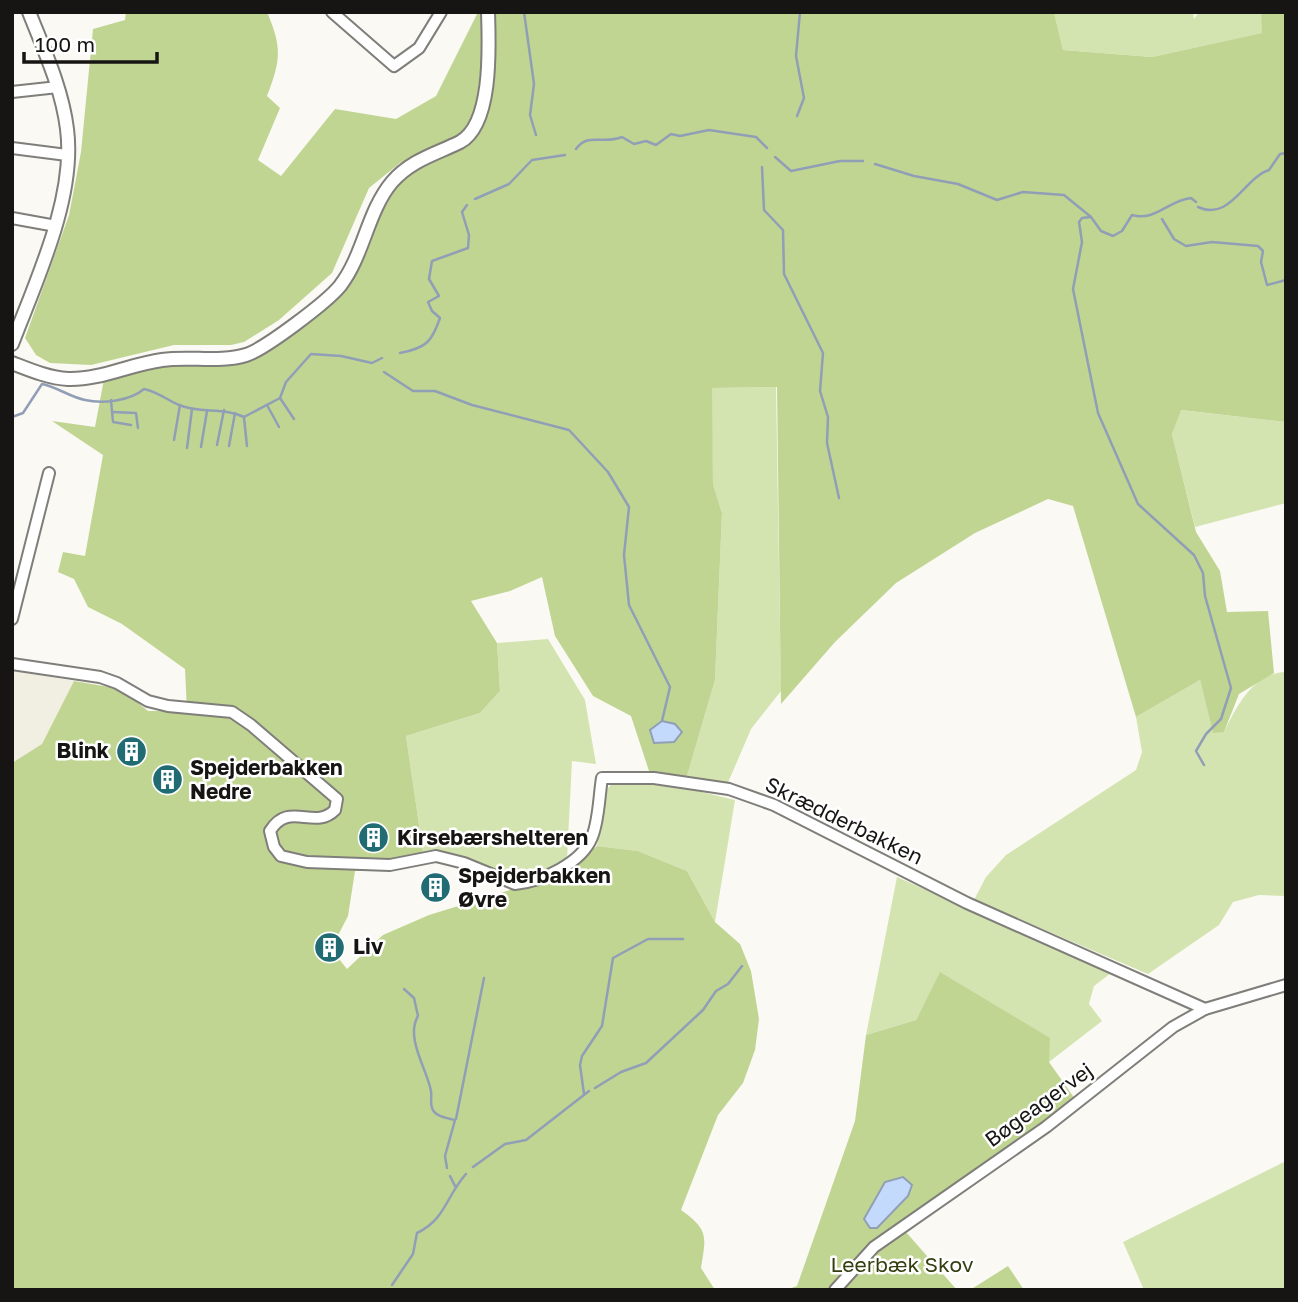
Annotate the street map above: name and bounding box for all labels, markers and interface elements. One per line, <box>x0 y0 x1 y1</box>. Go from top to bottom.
scale bar <box>24 21 158 65</box>
text: 100 m <box>35 31 95 57</box>
building icon: Blink <box>115 734 149 768</box>
place label: Blink <box>57 737 109 763</box>
place label: Spejderbakken Nedre <box>190 754 343 804</box>
building icon: Spejderbakken Nedre <box>150 763 184 797</box>
street label: Skrædderbakken <box>761 771 928 870</box>
building icon: Kirsebærshelteren <box>357 821 391 855</box>
place label: Kirsebærshelteren <box>397 824 588 850</box>
place label: Spejderbakken Øvre <box>458 862 611 912</box>
building icon: Spejderbakken Øvre <box>418 871 452 905</box>
building icon: Liv <box>313 930 347 964</box>
place label: Liv <box>353 933 384 959</box>
street label: Bøgeagervej <box>980 1056 1097 1152</box>
park label: Leerbæk Skov <box>831 1251 974 1277</box>

